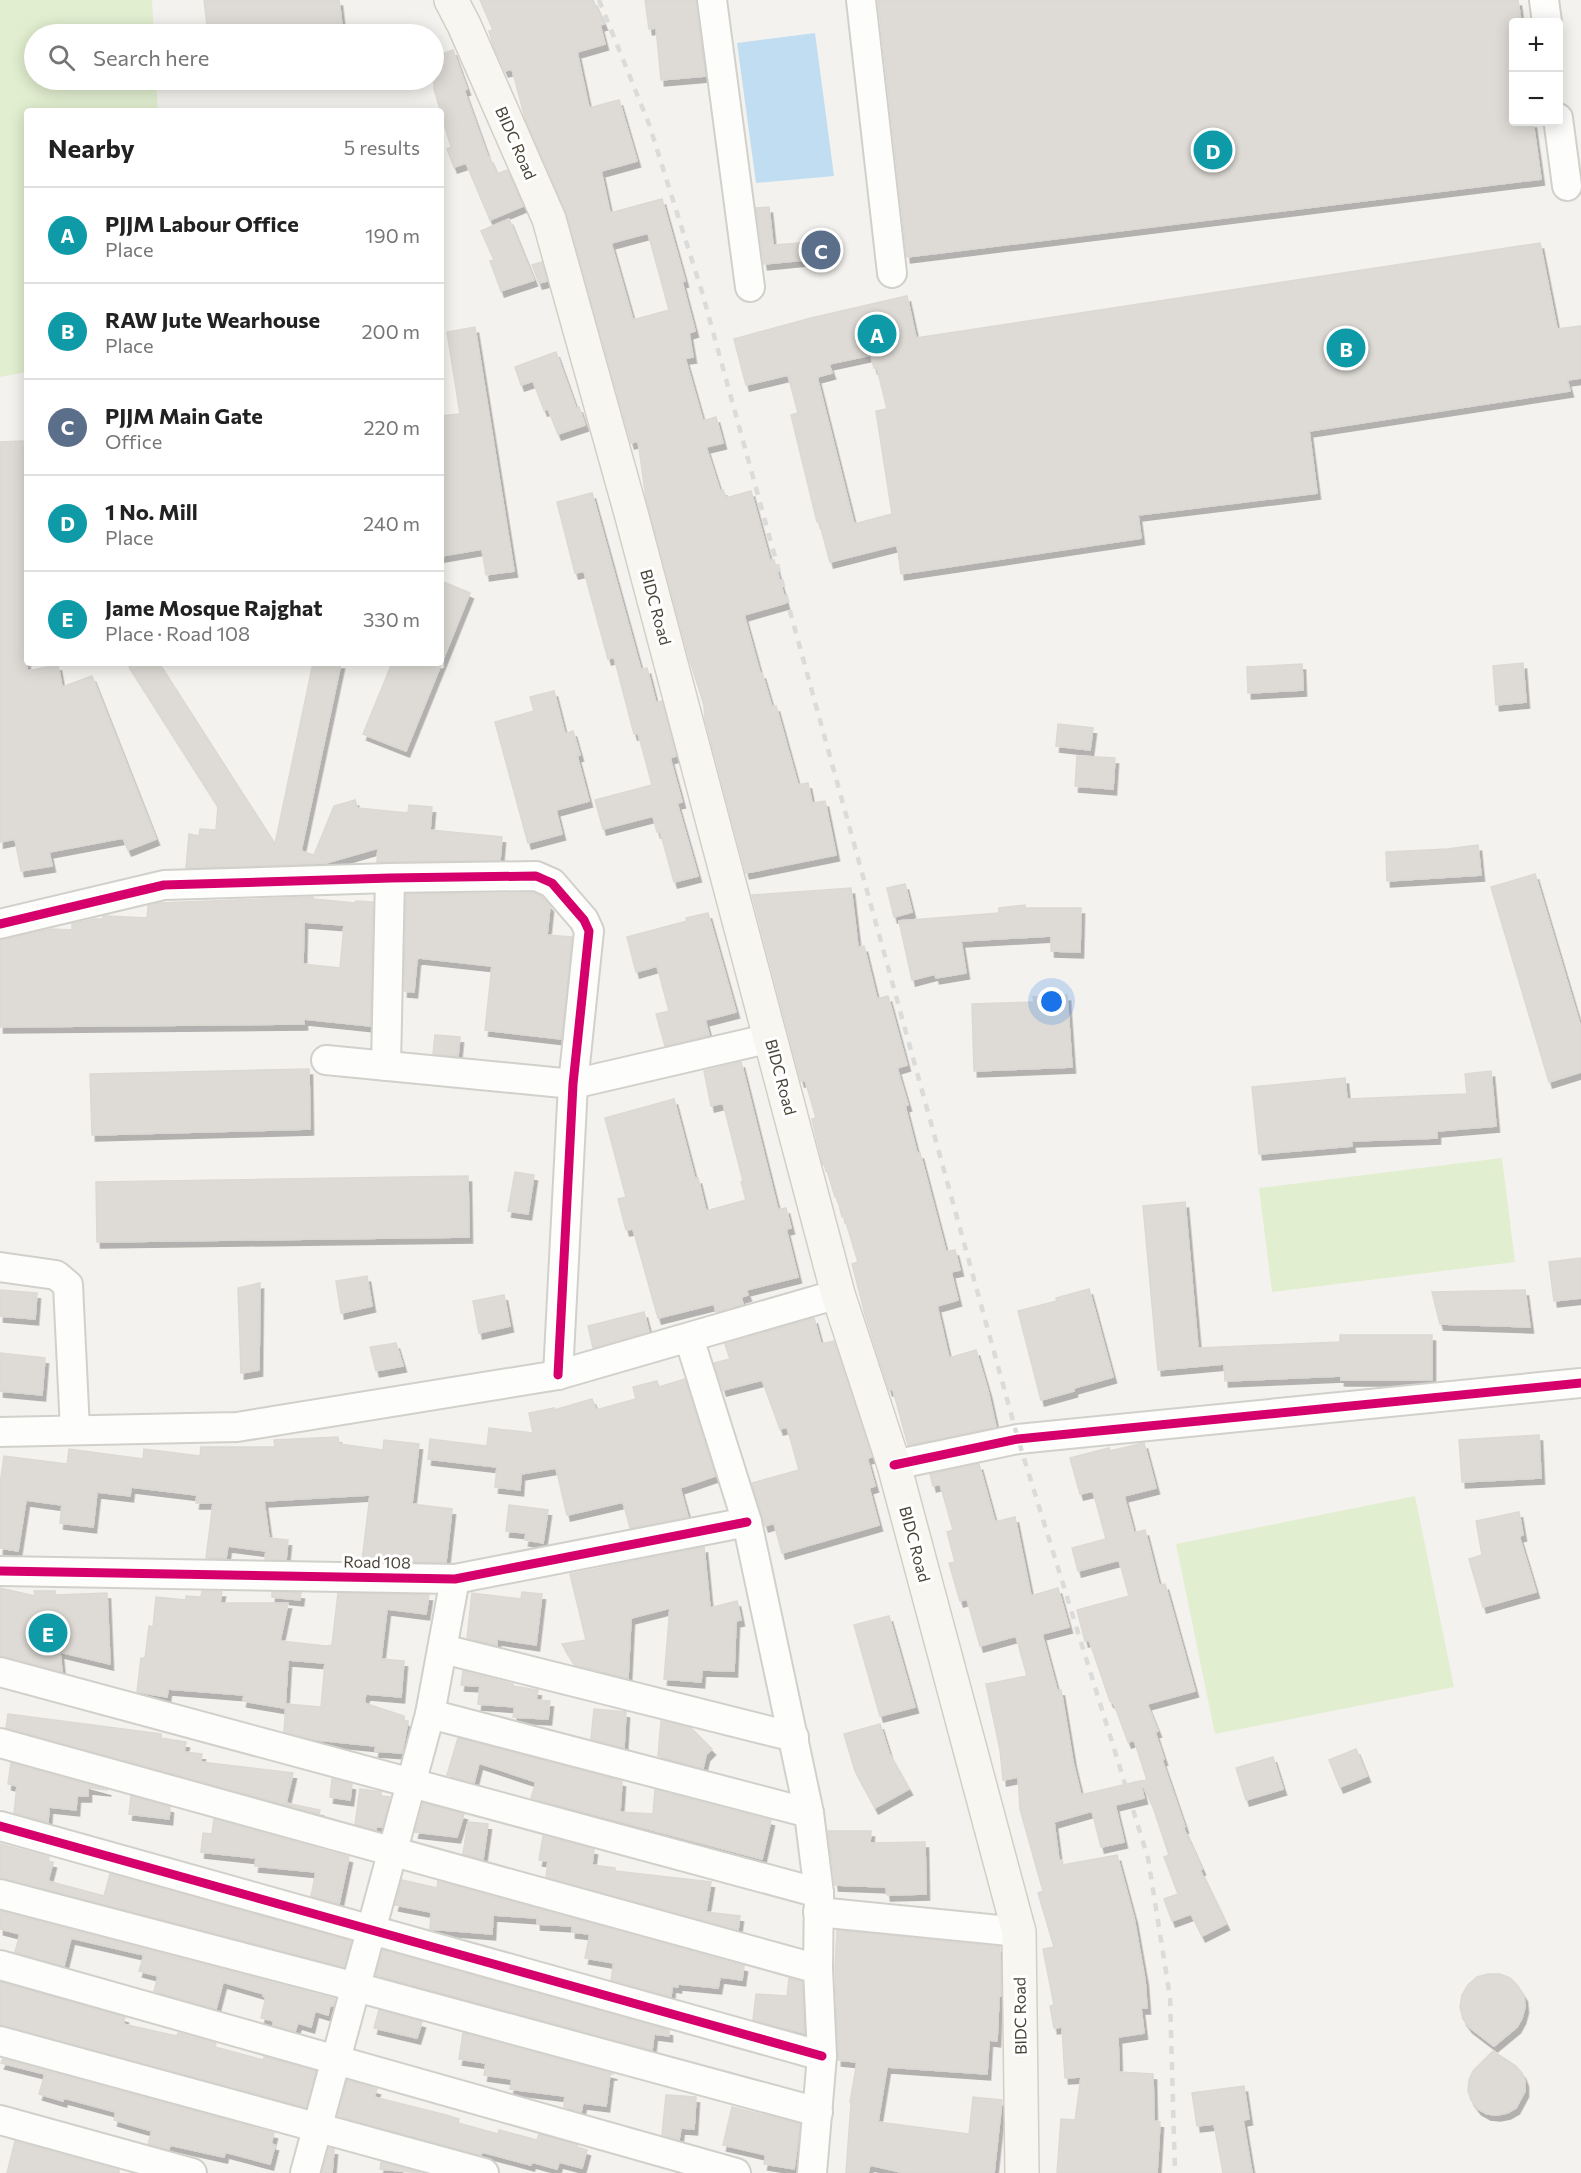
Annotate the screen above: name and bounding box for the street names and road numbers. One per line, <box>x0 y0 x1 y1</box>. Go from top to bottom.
street label: BIDC Road <box>492 103 541 182</box>
street label: BIDC Road <box>637 567 676 647</box>
street label: BIDC Road <box>762 1037 801 1117</box>
street label: BIDC Road <box>896 1504 935 1584</box>
street label: Road 108 <box>343 1551 411 1572</box>
street label: BIDC Road <box>1009 1977 1030 2055</box>

